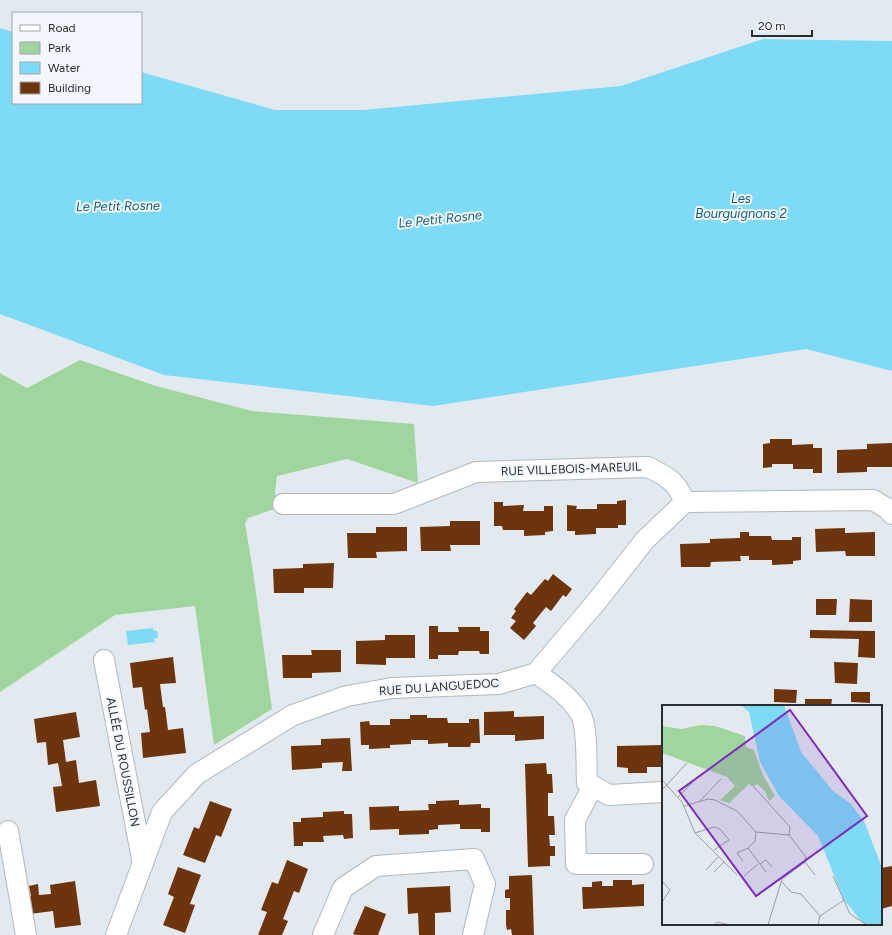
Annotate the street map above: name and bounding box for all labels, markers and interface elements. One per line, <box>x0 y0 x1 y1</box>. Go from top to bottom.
legend <box>12 12 142 104</box>
scale bar <box>752 12 812 38</box>
text: 20 m <box>758 19 786 33</box>
text: Road <box>48 21 76 35</box>
text: Park <box>48 41 71 55</box>
text: Water <box>48 61 80 75</box>
text: Building <box>48 81 91 95</box>
water label: Les Bourguignons 2 <box>695 191 787 221</box>
water label: Le Petit Rosne <box>76 198 160 214</box>
water label: Le Petit Rosne <box>397 207 483 231</box>
street label: RUE VILLEBOIS-MAREUIL <box>501 460 642 478</box>
street label: RUE DU LANGUEDOC <box>378 676 500 698</box>
street label: ALLÉE DU ROUSSILLON <box>104 696 142 828</box>
inset map <box>662 705 882 925</box>

